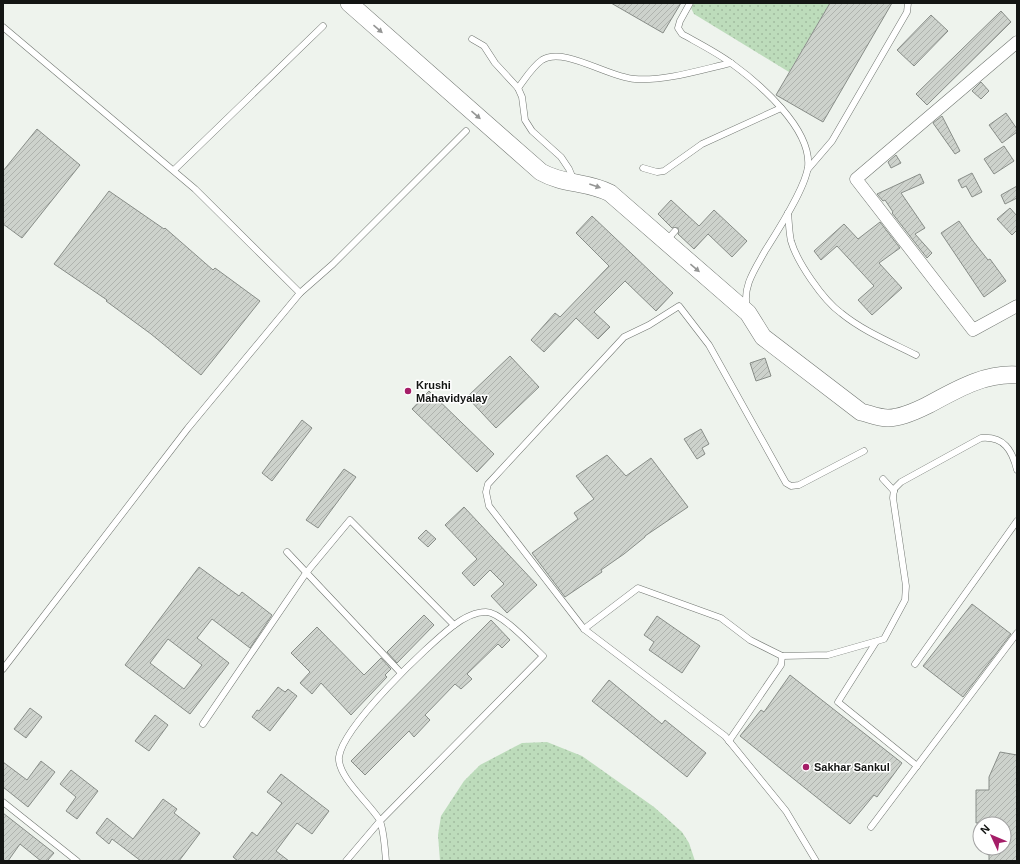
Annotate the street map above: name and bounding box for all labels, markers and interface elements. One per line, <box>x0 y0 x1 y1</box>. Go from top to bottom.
one-way arrow <box>373 24 383 33</box>
one-way arrow <box>471 110 481 119</box>
one-way arrow <box>590 184 602 190</box>
one-way arrow <box>690 264 701 273</box>
place label: Krushi Mahavidyalay <box>416 379 488 404</box>
marker: Krushi Mahavidyalay <box>403 386 413 396</box>
place label: Sakhar Sankul <box>814 761 890 773</box>
marker: Sakhar Sankul <box>801 762 811 772</box>
north arrow <box>972 816 1012 856</box>
text: N <box>978 822 992 836</box>

